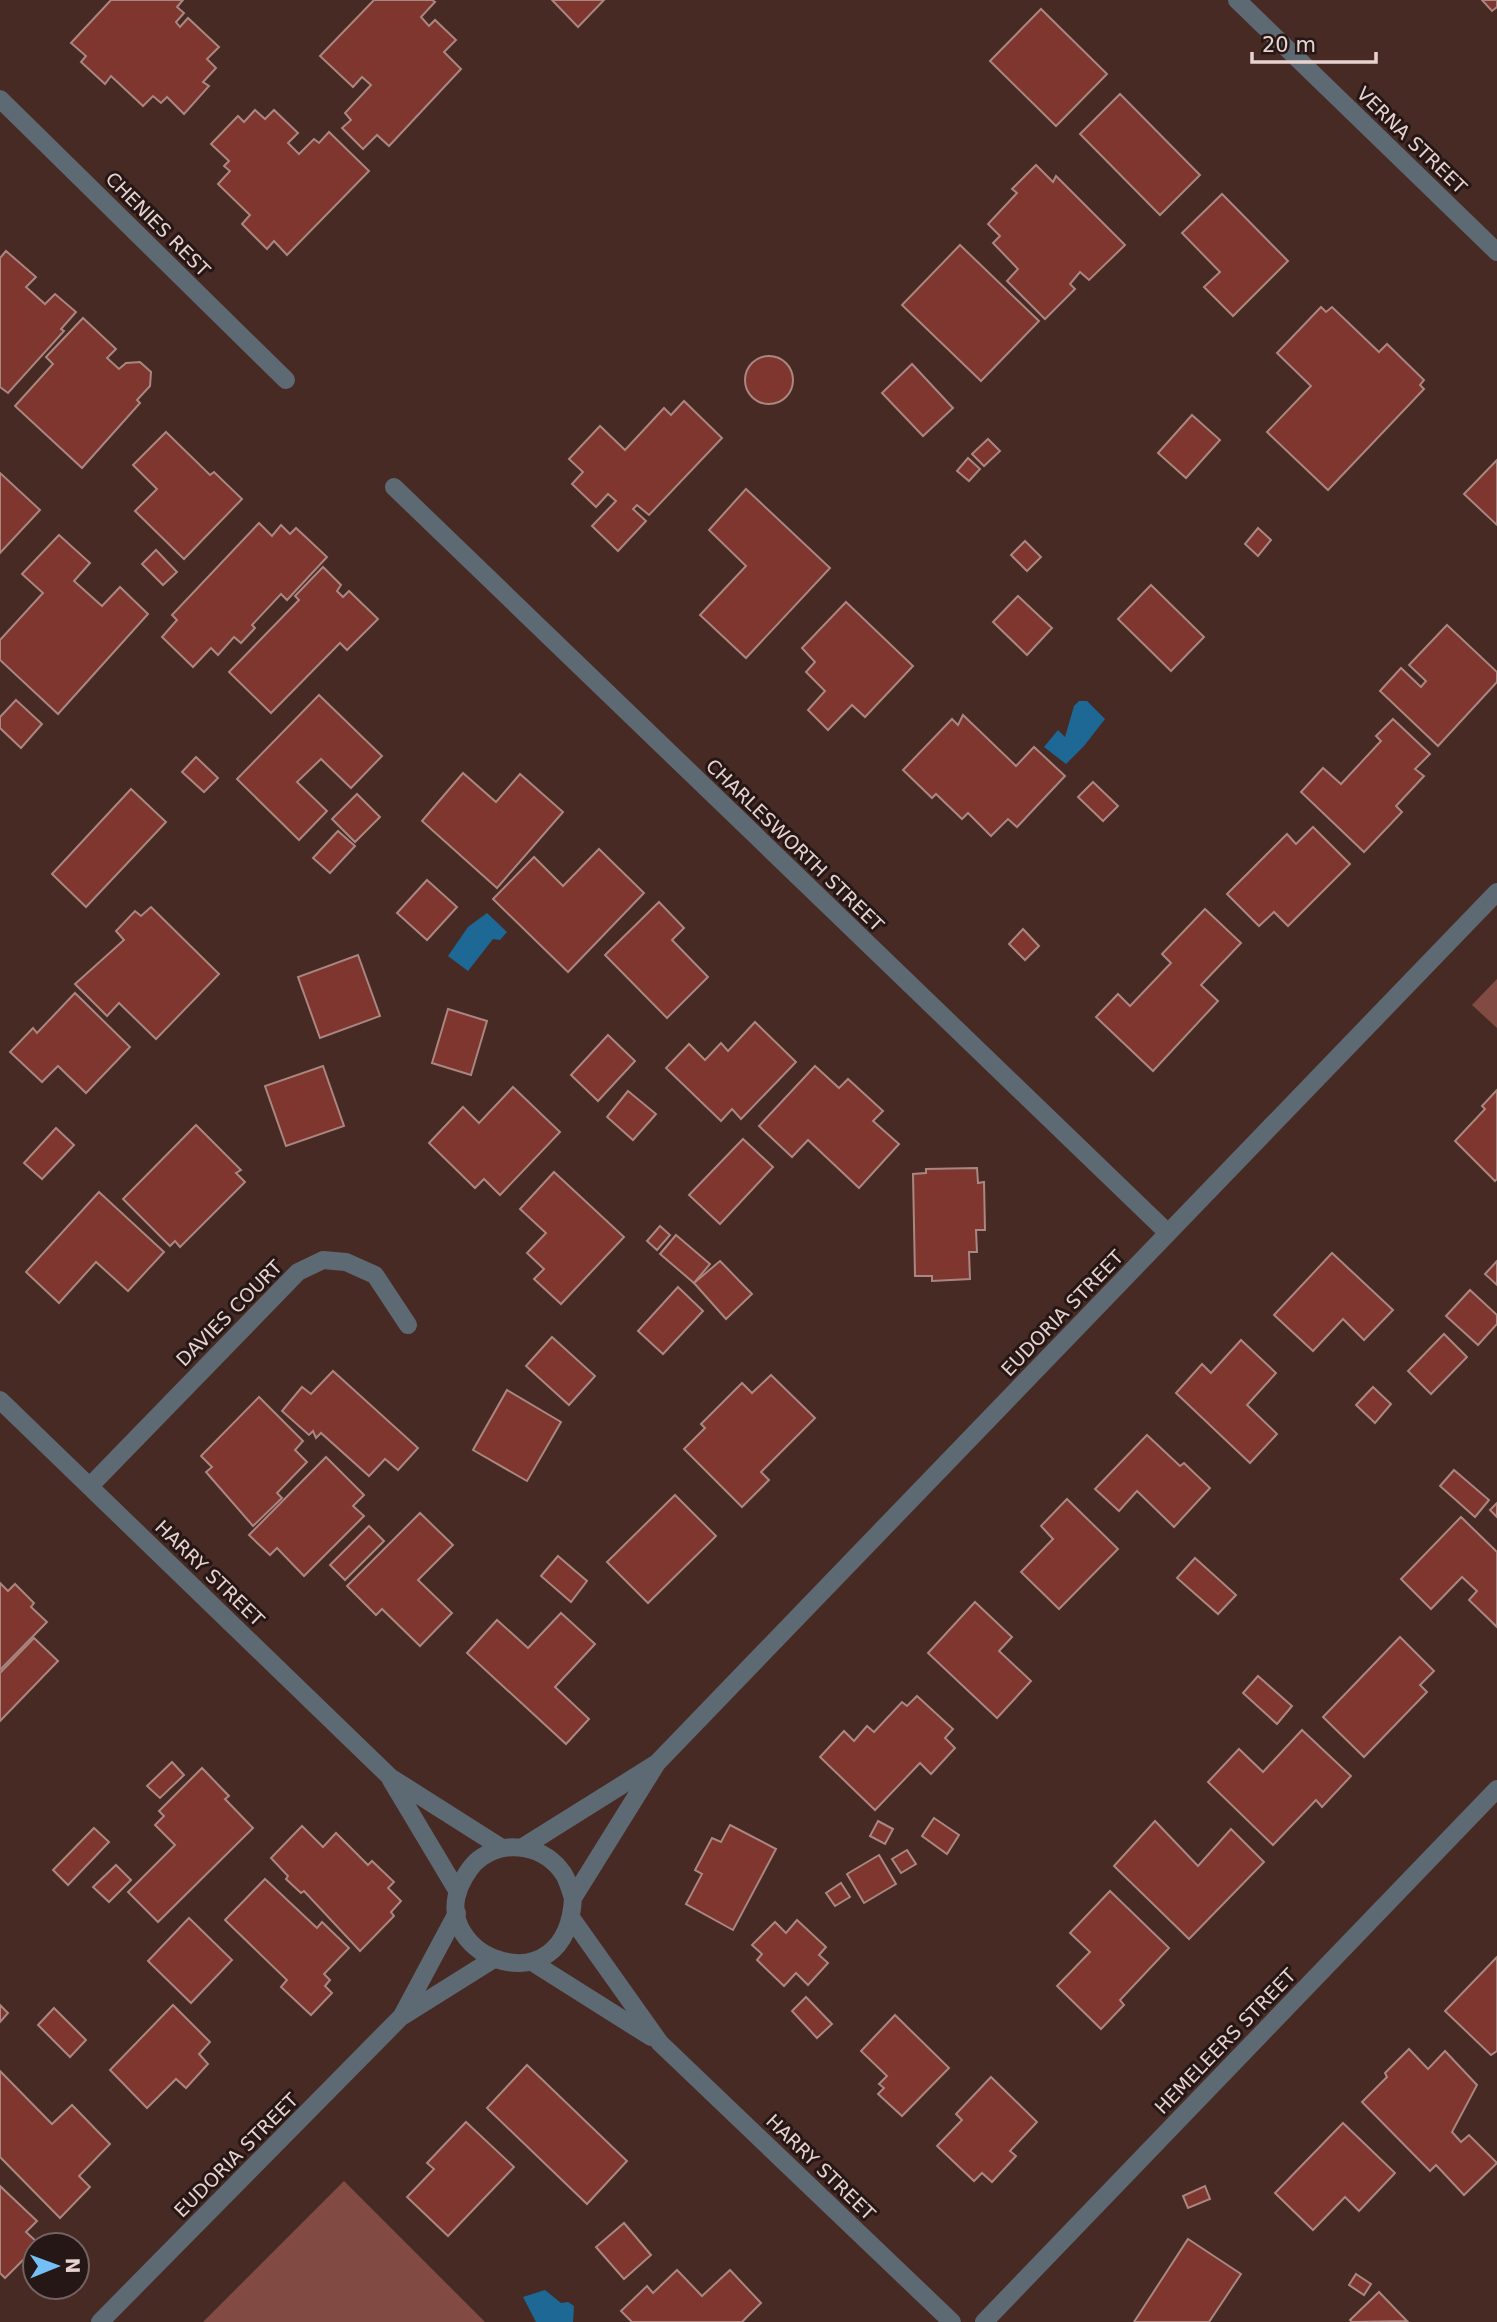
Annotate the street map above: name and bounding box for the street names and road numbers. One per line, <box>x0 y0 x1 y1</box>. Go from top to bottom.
street label: VERNA STREET <box>1353 82 1472 198</box>
street label: CHENIES REST <box>101 167 215 281</box>
street label: CHARLESWORTH STREET <box>702 754 889 936</box>
street label: EUDORIA STREET <box>996 1245 1128 1380</box>
street label: DAVIES COURT <box>172 1255 287 1370</box>
street label: HARRY STREET <box>151 1516 269 1631</box>
street label: HEMELEERS STREET <box>1150 1964 1300 2118</box>
street label: EUDORIA STREET <box>170 2088 303 2221</box>
street label: HARRY STREET <box>762 2110 880 2225</box>

